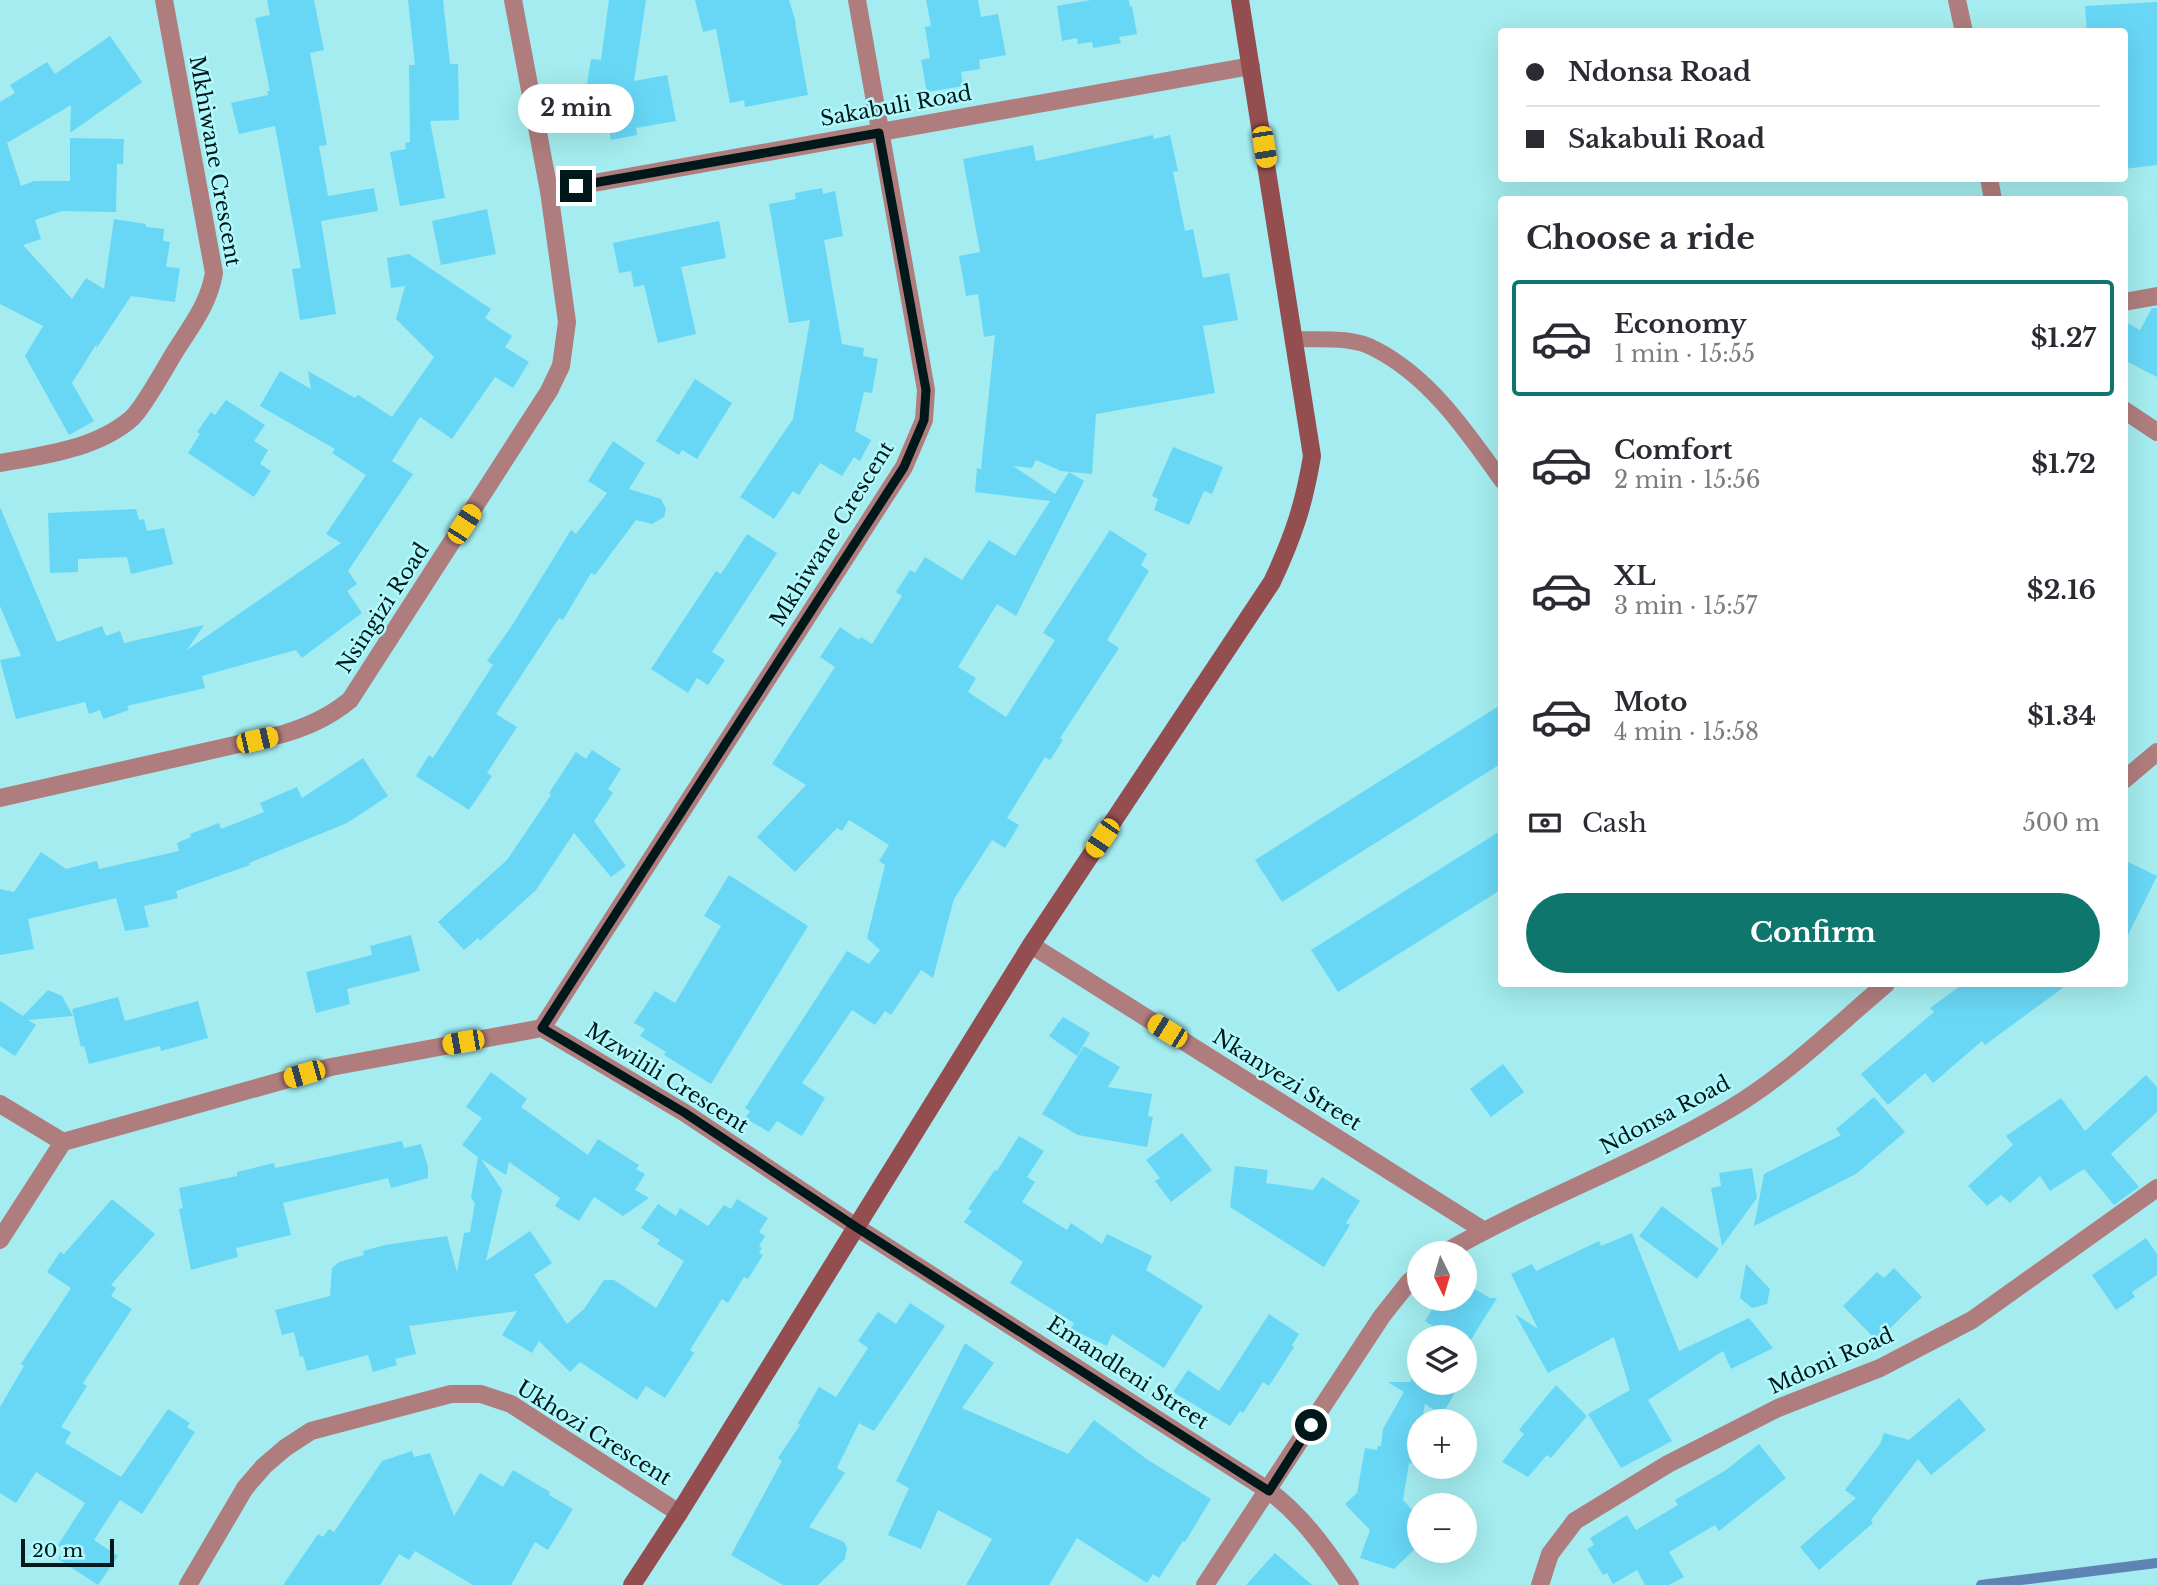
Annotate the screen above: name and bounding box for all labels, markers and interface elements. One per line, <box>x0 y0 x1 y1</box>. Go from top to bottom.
street label: Mkhiwane Crescent <box>184 54 246 268</box>
text: Ndonsa Road <box>1568 56 1751 88</box>
street label: Sakabuli Road <box>818 80 974 132</box>
callout: 2 min <box>518 85 634 134</box>
text: 2 min <box>540 94 612 122</box>
text: Sakabuli Road <box>1568 123 1765 155</box>
car <box>1251 125 1278 169</box>
route end <box>560 170 592 202</box>
text: Choose a ride <box>1526 218 1755 258</box>
icon: car <box>1530 307 1593 370</box>
text: Economy <box>1614 308 1747 340</box>
text: $1.27 <box>2031 322 2096 354</box>
text: 1 min · 15:55 <box>1614 340 1755 368</box>
icon: car <box>1530 433 1593 496</box>
text: Comfort <box>1614 434 1732 466</box>
street label: Mkhiwane Crescent <box>765 437 900 631</box>
text: $1.72 <box>2031 448 2096 480</box>
text: 2 min · 15:56 <box>1614 466 1761 494</box>
car <box>444 501 485 547</box>
street label: Nsingizi Road <box>331 538 435 678</box>
icon: car <box>1530 559 1593 622</box>
text: XL <box>1614 560 1656 592</box>
text: $2.16 <box>2027 574 2096 606</box>
text: 3 min · 15:57 <box>1614 592 1757 620</box>
icon: car <box>1530 685 1593 748</box>
text: Moto <box>1614 686 1687 718</box>
text: $1.34 <box>2027 700 2096 732</box>
text: 4 min · 15:58 <box>1614 718 1759 746</box>
car <box>235 725 280 755</box>
icon: cash <box>1526 804 1564 842</box>
text: Cash <box>1582 807 1647 839</box>
text: 500 m <box>2023 809 2100 837</box>
car <box>1082 815 1123 861</box>
button: Confirm <box>1526 893 2100 973</box>
car <box>1144 1011 1191 1051</box>
street label: Mzwilili Crescent <box>581 1017 753 1139</box>
street label: Nkanyezi Street <box>1208 1024 1366 1136</box>
car <box>441 1028 486 1056</box>
car <box>281 1058 328 1090</box>
street label: Ndonsa Road <box>1596 1070 1734 1160</box>
north arrow <box>1407 1241 1477 1311</box>
map controls <box>1407 1241 1477 1563</box>
street label: Emandleni Street <box>1042 1311 1214 1435</box>
street label: Mdoni Road <box>1765 1322 1897 1400</box>
button: layers <box>1407 1325 1477 1395</box>
street label: Ukhozi Crescent <box>512 1375 676 1491</box>
route start <box>1295 1409 1327 1441</box>
button: + <box>1407 1409 1477 1479</box>
button: − <box>1407 1493 1477 1563</box>
scale bar <box>21 1536 114 1568</box>
text: 20 m <box>32 1539 83 1562</box>

